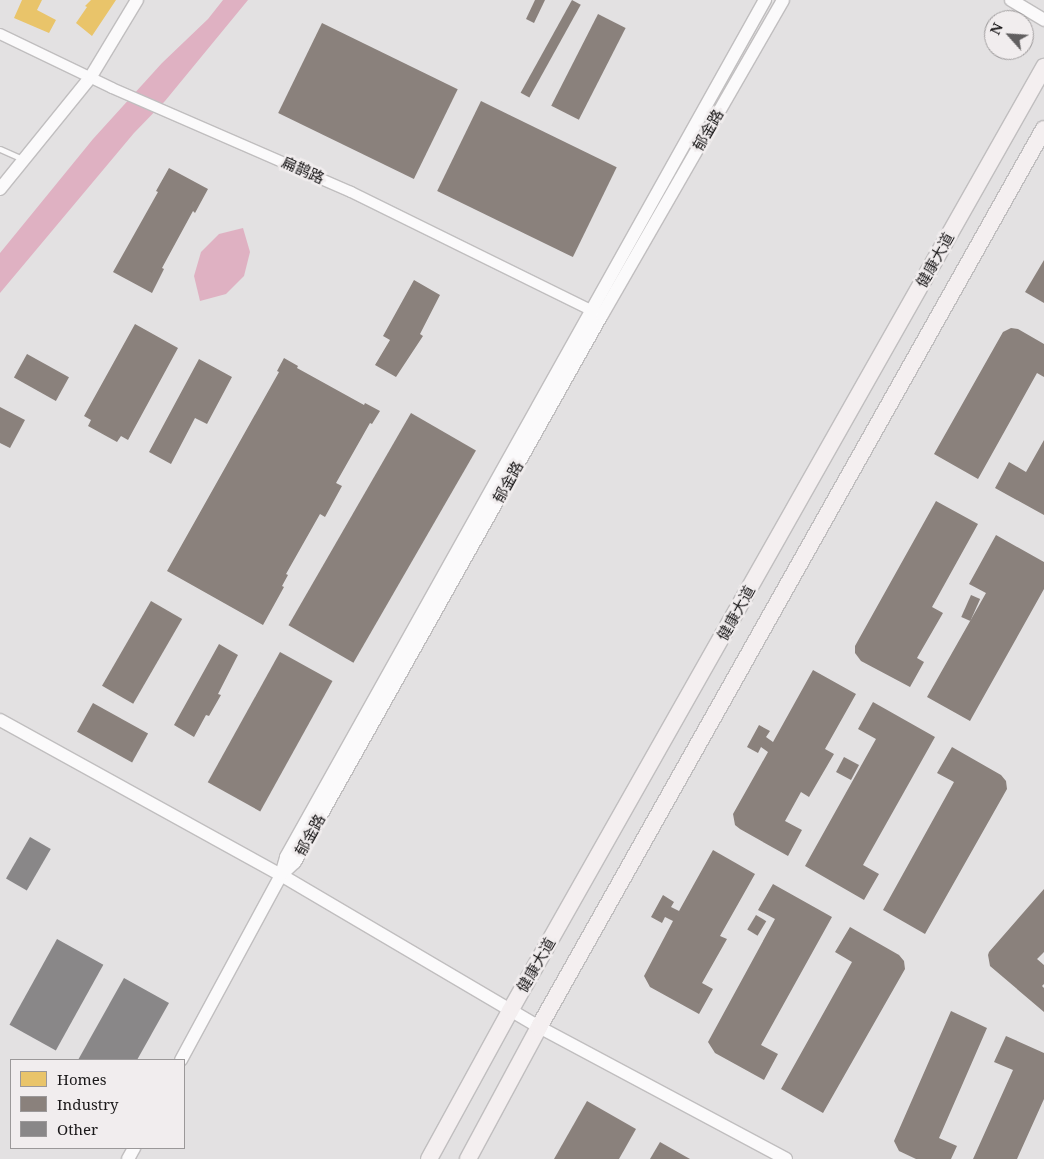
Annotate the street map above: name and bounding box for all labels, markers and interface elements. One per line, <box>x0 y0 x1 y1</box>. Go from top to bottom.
north arrow <box>984 10 1034 60</box>
text: N <box>985 20 1007 38</box>
street label: 郁金路 <box>689 106 727 154</box>
street label: 扁鹊路 <box>279 153 327 187</box>
street label: 健康大道 <box>913 229 957 291</box>
street label: 郁金路 <box>489 458 527 506</box>
street label: 健康大道 <box>714 582 758 644</box>
street label: 郁金路 <box>291 811 329 859</box>
street label: 健康大道 <box>513 935 559 995</box>
legend <box>10 1059 185 1149</box>
text: Homes <box>57 1069 107 1089</box>
text: Industry <box>57 1094 119 1114</box>
text: Other <box>57 1119 98 1139</box>

